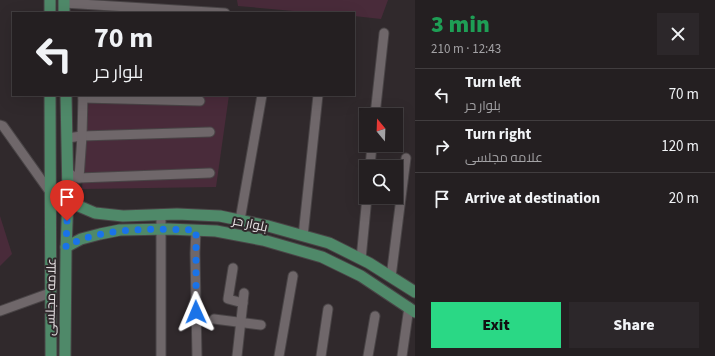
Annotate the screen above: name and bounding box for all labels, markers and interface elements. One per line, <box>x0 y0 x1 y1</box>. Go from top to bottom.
text: 3 min <box>431 7 490 42</box>
button: close <box>657 13 699 55</box>
text: 70 m <box>94 18 153 58</box>
icon: left <box>28 28 80 80</box>
text: 210 m · 12:43 <box>431 40 501 58</box>
text: بلوار حر <box>94 60 143 85</box>
text: Turn left <box>465 72 521 93</box>
icon: left <box>431 84 453 106</box>
text: 70 m <box>669 84 699 105</box>
text: بلوار حر <box>465 97 501 115</box>
north arrow <box>359 108 403 152</box>
map controls <box>359 108 403 204</box>
text: Turn right <box>465 124 531 145</box>
icon: right <box>431 136 453 158</box>
text: 120 m <box>661 136 699 157</box>
text: علامه مجلسی <box>465 149 543 167</box>
button: search <box>359 160 403 204</box>
pin <box>50 180 84 221</box>
icon: arrive <box>56 186 78 208</box>
icon: arrive <box>431 188 453 210</box>
text: Arrive at destination <box>465 188 600 209</box>
text: 20 m <box>669 188 699 209</box>
street label: بلوار حر <box>230 211 269 237</box>
street label: علامه مجلسی <box>41 258 61 336</box>
position arrow <box>175 291 217 333</box>
button: Exit <box>431 302 561 348</box>
button: Share <box>569 302 699 348</box>

